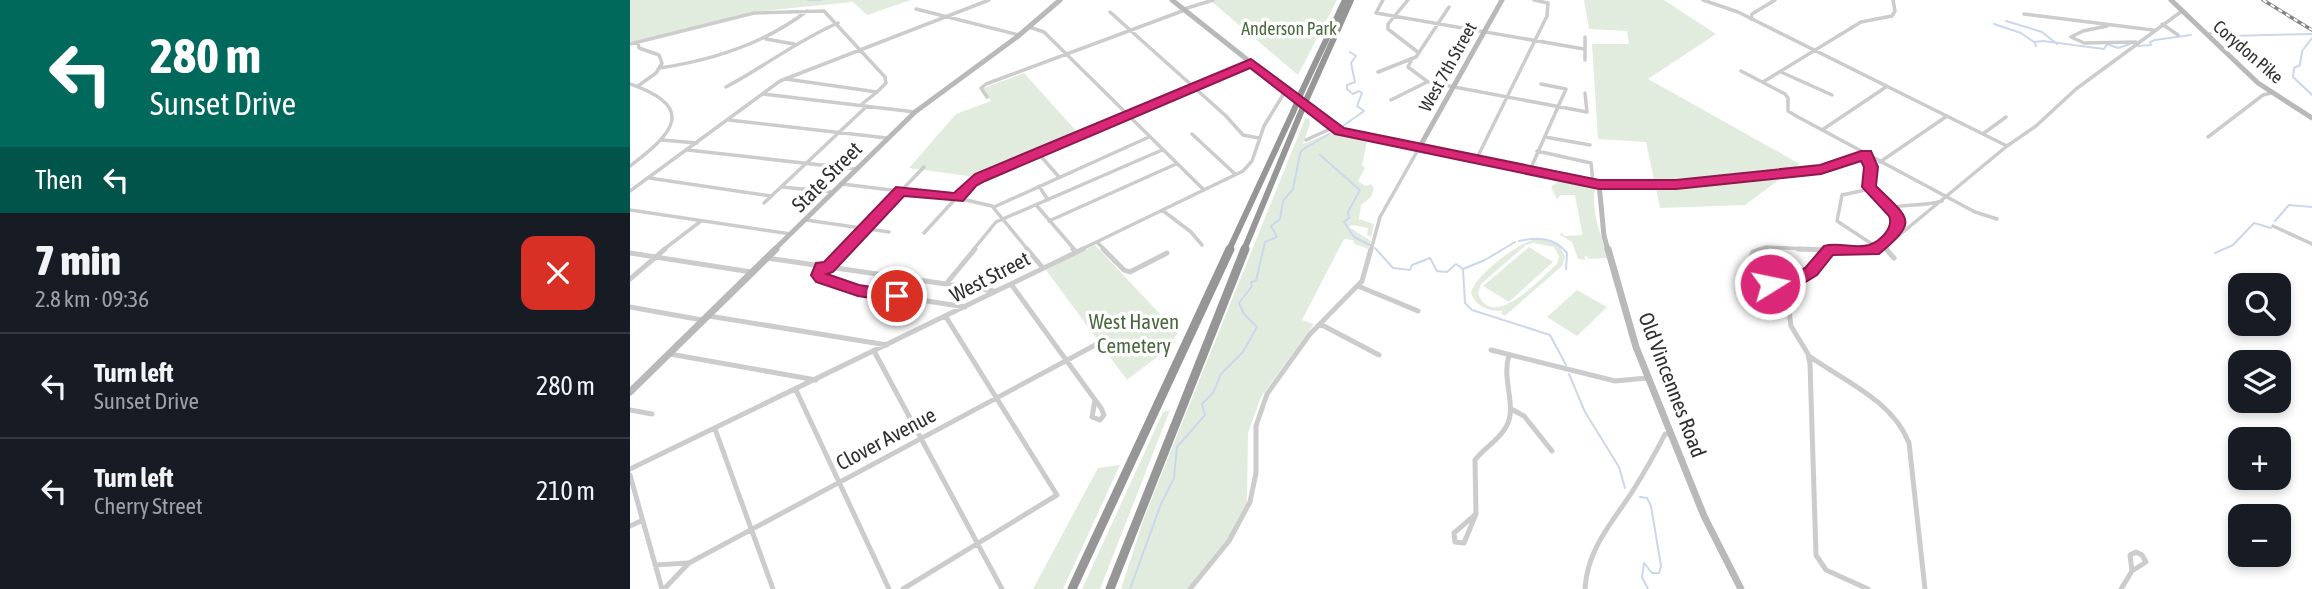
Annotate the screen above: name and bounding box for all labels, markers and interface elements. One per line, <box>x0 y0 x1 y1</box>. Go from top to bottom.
street label: Corydon Pike <box>2209 16 2288 88</box>
park label: Anderson Park <box>1241 18 1337 39</box>
street label: West 7th Street <box>1414 18 1481 115</box>
text: 280 m <box>150 27 261 83</box>
icon: left <box>35 28 126 119</box>
text: Sunset Drive <box>150 85 296 122</box>
street label: State Street <box>786 136 866 216</box>
icon: left <box>97 161 135 199</box>
text: Then <box>35 165 83 195</box>
text: 7 min <box>35 236 121 284</box>
button: close <box>521 236 595 310</box>
street label: West Street <box>946 246 1034 306</box>
position arrow <box>1733 247 1807 321</box>
pin <box>867 266 927 326</box>
map controls <box>2228 273 2291 567</box>
button: search <box>2228 273 2291 336</box>
icon: arrive <box>878 277 916 315</box>
text: 2.8 km · 09:36 <box>35 286 149 312</box>
park label: West Haven Cemetery <box>1089 309 1179 357</box>
street label: Old Vincennes Road <box>1634 309 1712 461</box>
button: layers <box>2228 350 2291 413</box>
text: Turn left <box>94 358 174 388</box>
icon: left <box>35 367 73 405</box>
text: 280 m <box>536 371 595 401</box>
text: Sunset Drive <box>94 388 199 414</box>
street label: Clover Avenue <box>831 402 940 474</box>
button: + <box>2228 427 2291 490</box>
text: Turn left <box>94 463 174 493</box>
icon: left <box>35 472 73 510</box>
text: 210 m <box>536 476 595 506</box>
text: Cherry Street <box>94 493 203 519</box>
button: − <box>2228 504 2291 567</box>

